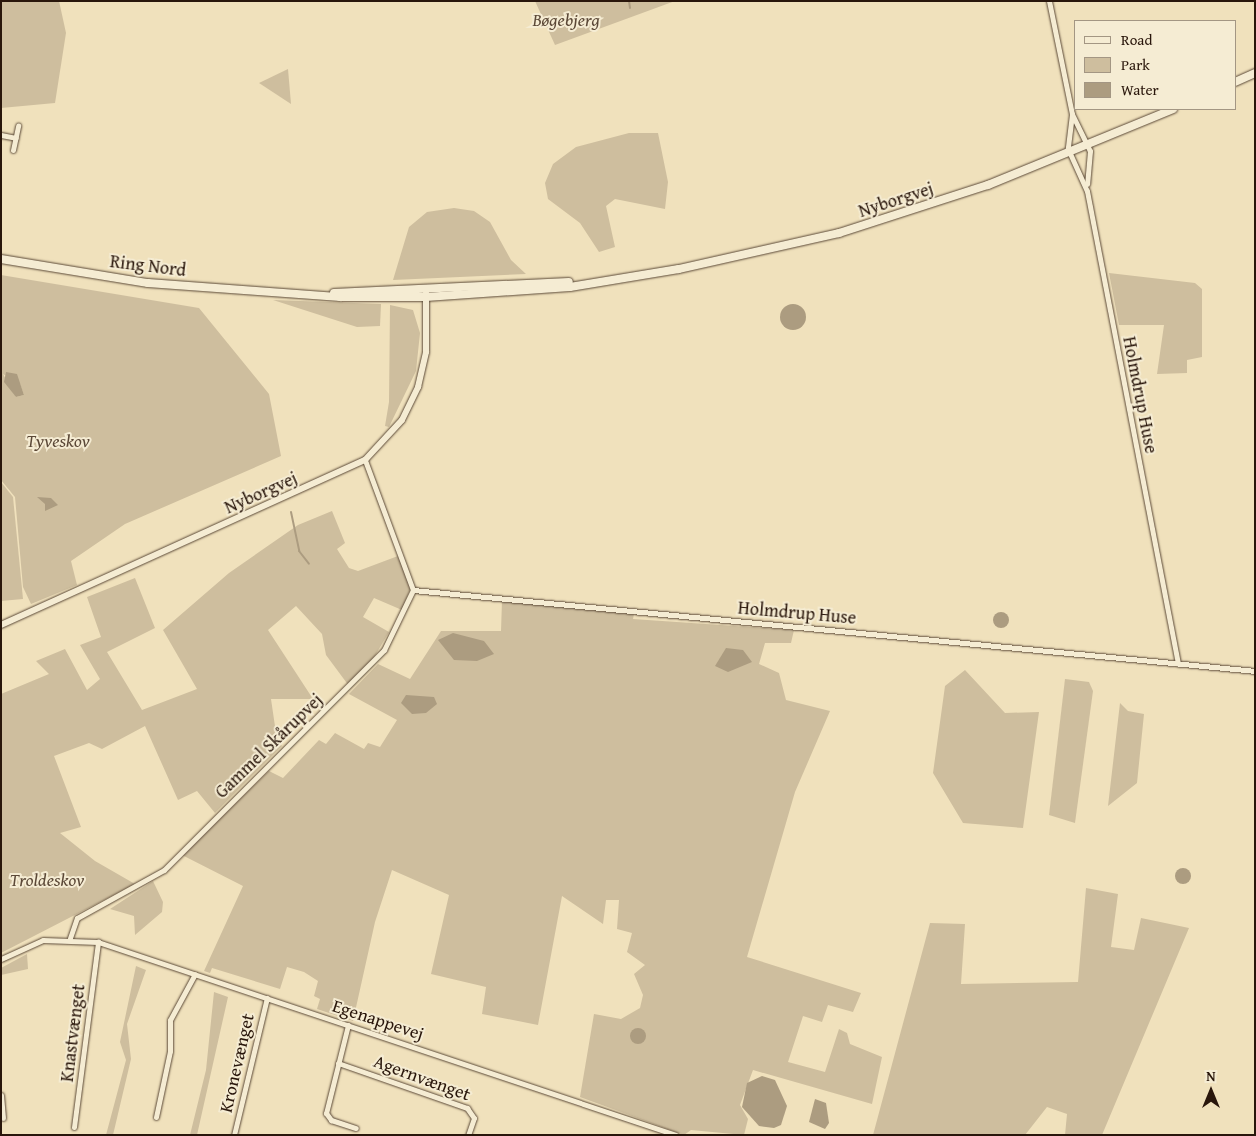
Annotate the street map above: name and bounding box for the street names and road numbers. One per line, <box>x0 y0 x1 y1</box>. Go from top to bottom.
street label: Nyborgvej <box>856 178 936 222</box>
street label: Ring Nord <box>109 251 187 281</box>
street label: Holmdrup Huse <box>1118 335 1162 455</box>
street label: Nyborgvej <box>221 467 301 519</box>
street label: Holmdrup Huse <box>737 597 857 629</box>
street label: Gammel Skårupvej <box>211 689 327 803</box>
street label: Knastvænget <box>56 983 90 1083</box>
street label: Egenappevej <box>330 995 426 1045</box>
street label: Kronevænget <box>215 1011 259 1115</box>
street label: Agernvænget <box>371 1051 473 1105</box>

